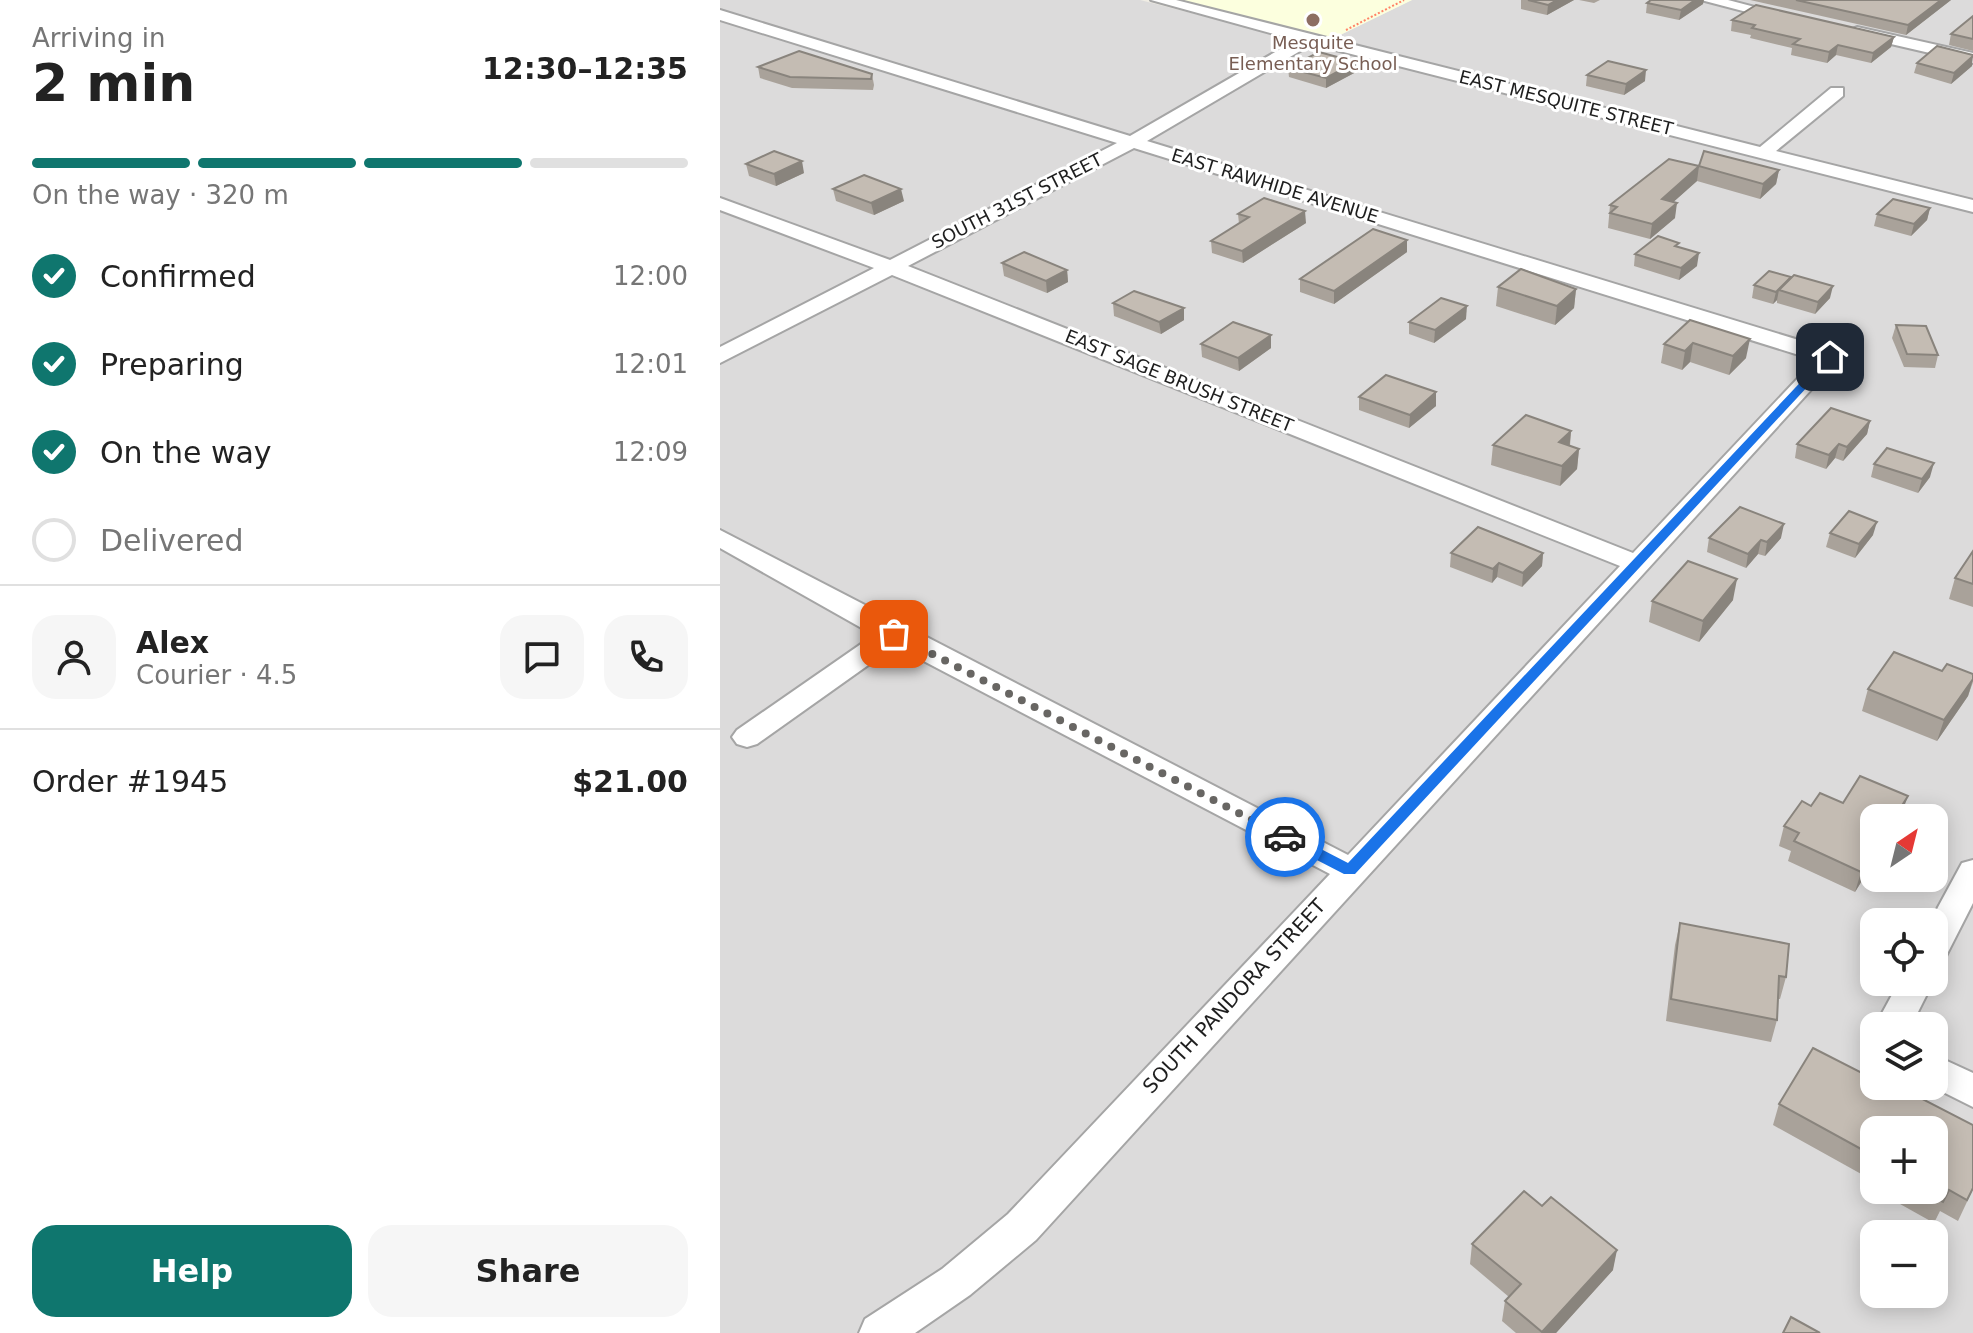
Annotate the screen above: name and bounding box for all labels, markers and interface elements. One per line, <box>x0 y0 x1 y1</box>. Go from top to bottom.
marker: Mesquite Elementary School <box>1304 11 1322 29</box>
text: Arriving in <box>32 23 166 53</box>
place label: Mesquite Elementary School <box>1228 32 1398 74</box>
text: 12:30–12:35 <box>482 51 688 86</box>
text: 2 min <box>32 53 195 113</box>
street label: EAST MESQUITE STREET <box>1457 66 1676 140</box>
street label: EAST RAWHIDE AVENUE <box>1169 144 1381 227</box>
street label: SOUTH 31ST STREET <box>928 148 1107 253</box>
text: On the way · 320 m <box>32 180 289 210</box>
icon: check <box>32 254 76 298</box>
text: Confirmed <box>100 259 256 294</box>
text: 12:00 <box>613 261 688 291</box>
pin <box>1796 323 1864 391</box>
street label: EAST SAGE BRUSH STREET <box>1062 325 1297 436</box>
icon: home <box>1808 335 1852 379</box>
icon: check <box>32 342 76 386</box>
text: Preparing <box>100 347 244 382</box>
text: 12:01 <box>613 349 688 379</box>
icon: check <box>32 430 76 474</box>
text: On the way <box>100 435 272 470</box>
text: 12:09 <box>613 437 688 467</box>
text: Delivered <box>100 523 244 558</box>
pin <box>860 600 928 668</box>
icon: bag <box>872 612 916 656</box>
button: person <box>32 615 116 699</box>
button: chat <box>500 615 584 699</box>
button: phone <box>604 615 688 699</box>
text: Alex <box>136 625 209 660</box>
text: Courier · 4.5 <box>136 660 297 690</box>
text: Order #1945 <box>32 764 228 799</box>
text: $21.00 <box>572 764 688 799</box>
courier <box>1245 797 1325 877</box>
north arrow <box>1860 804 1948 892</box>
map controls <box>1860 804 1948 1308</box>
icon: car <box>1263 815 1307 859</box>
street label: SOUTH PANDORA STREET <box>1138 893 1331 1098</box>
button: locate <box>1860 908 1948 996</box>
button: layers <box>1860 1012 1948 1100</box>
button: + <box>1860 1116 1948 1204</box>
button: − <box>1860 1220 1948 1308</box>
button: Help <box>32 1225 352 1317</box>
button: Share <box>368 1225 688 1317</box>

